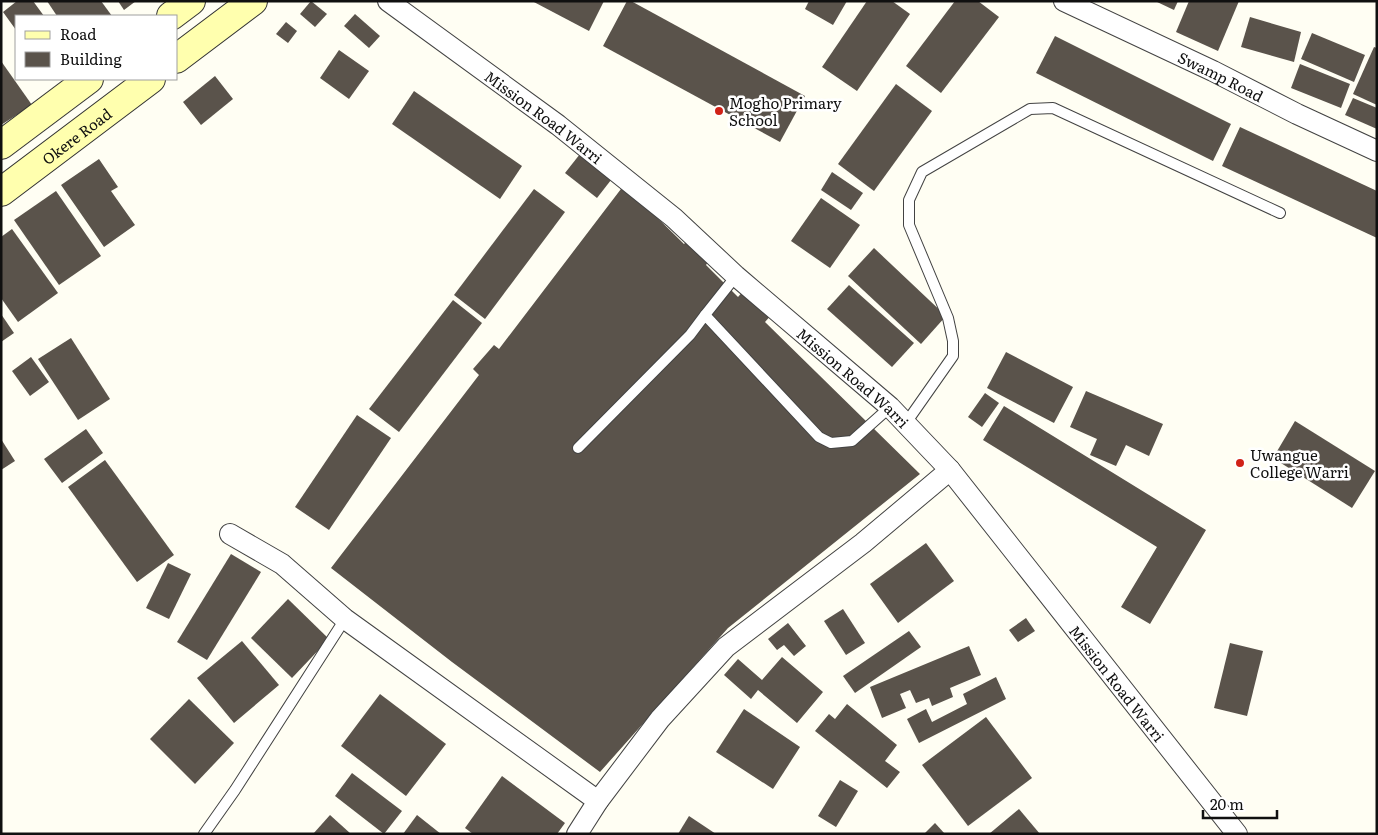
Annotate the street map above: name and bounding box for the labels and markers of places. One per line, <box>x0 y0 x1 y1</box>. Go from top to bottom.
place label: Mogho Primary School <box>729 91 842 131</box>
marker: Mogho Primary School <box>713 105 725 117</box>
place label: Uwangue College Warri <box>1250 443 1349 483</box>
marker: Uwangue College Warri <box>1234 457 1246 469</box>

